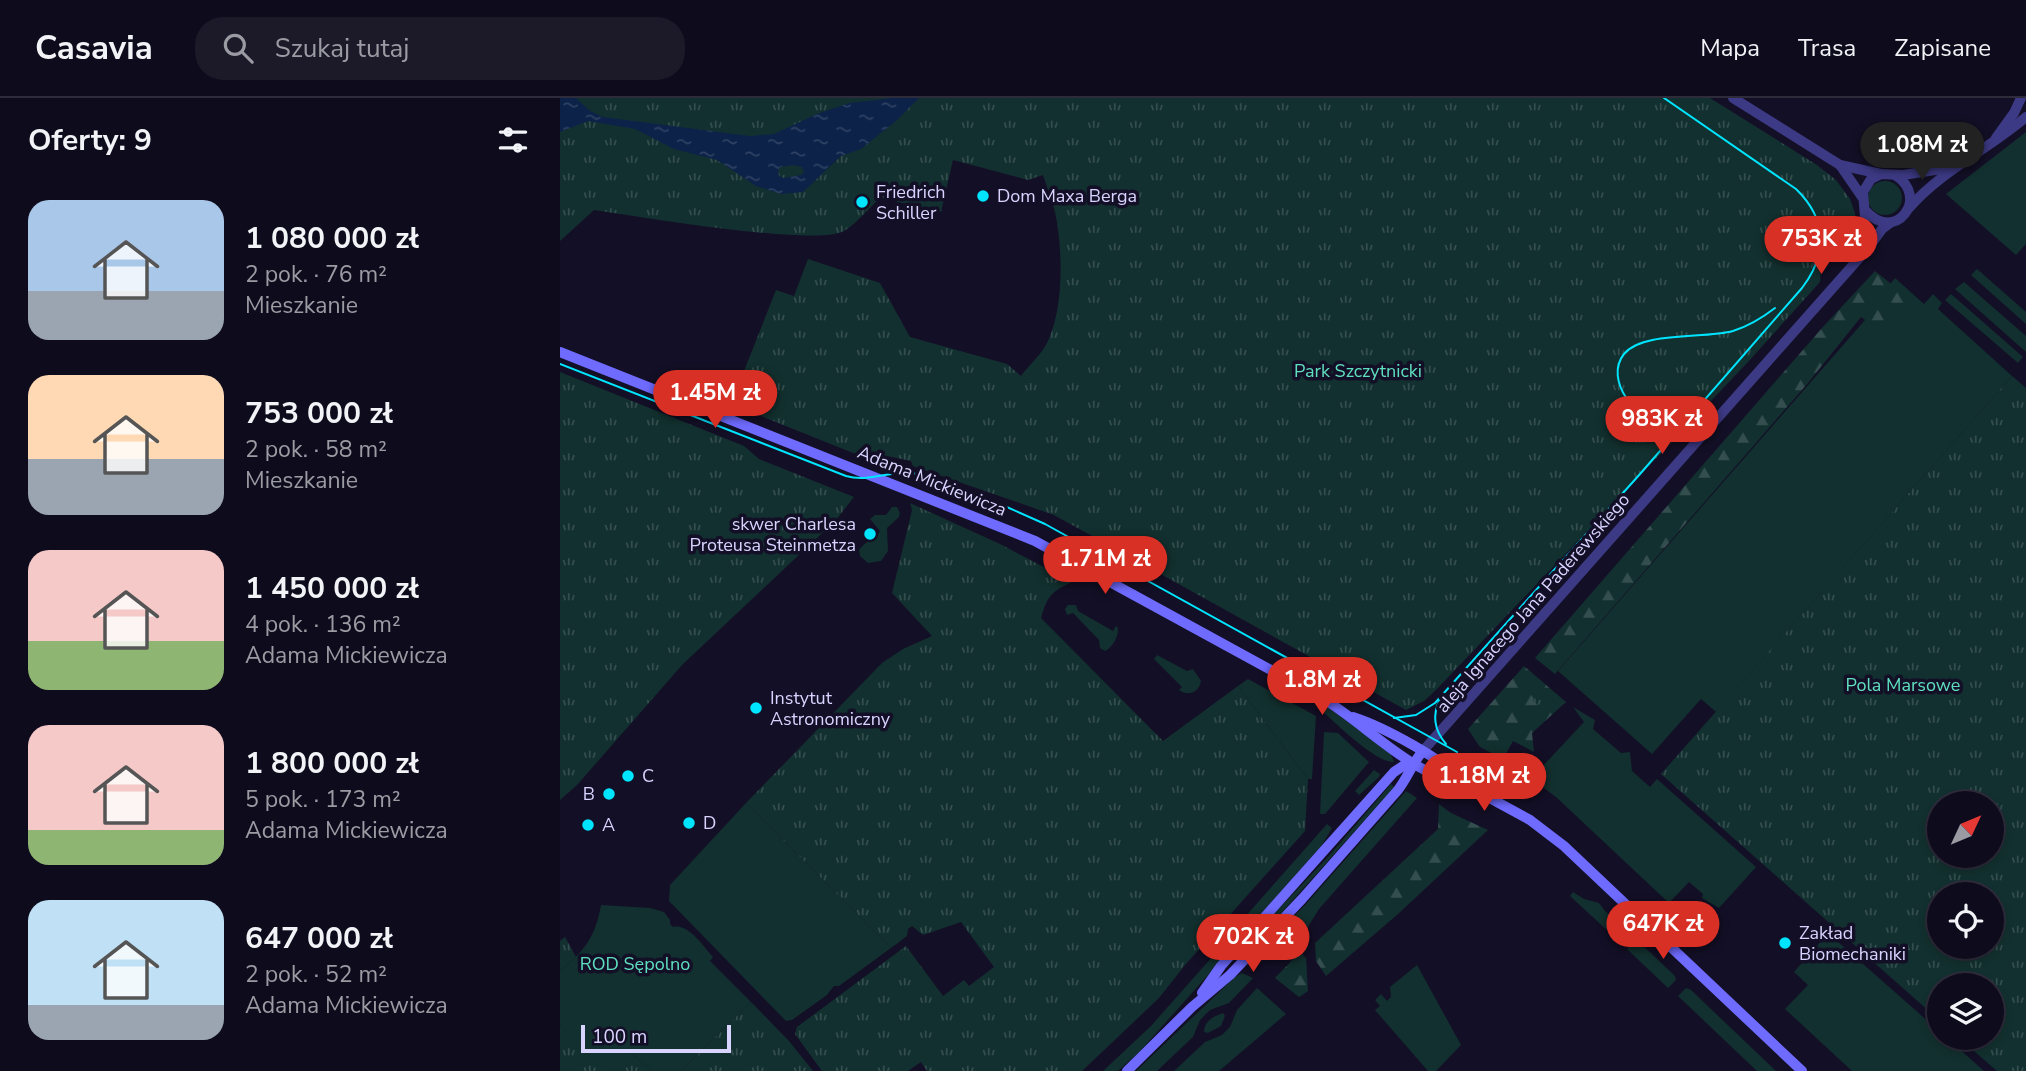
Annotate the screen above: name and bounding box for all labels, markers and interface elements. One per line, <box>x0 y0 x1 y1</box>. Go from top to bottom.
search box <box>195 17 685 80</box>
text: Casavia <box>35 26 153 71</box>
icon: search <box>219 29 257 67</box>
text: Szukaj tutaj <box>275 31 410 66</box>
text: Mapa <box>1700 32 1760 64</box>
text: Trasa <box>1798 32 1856 64</box>
text: Zapisane <box>1894 32 1991 64</box>
text: Oferty: 9 <box>28 120 152 161</box>
icon: filters <box>494 121 532 159</box>
pin: 1.08M zł <box>1850 122 1994 182</box>
text: 1.08M zł <box>1876 129 1968 160</box>
place label: Friedrich Schiller <box>876 180 946 225</box>
place label: Dom Maxa Berga <box>997 184 1137 208</box>
marker: Dom Maxa Berga <box>975 188 991 204</box>
marker: Friedrich Schiller <box>854 194 870 210</box>
pin: 753K zł <box>1756 216 1886 276</box>
text: 1 080 000 zł <box>245 218 419 259</box>
text: 753K zł <box>1780 223 1862 254</box>
icon: home <box>84 228 168 312</box>
text: 2 pok. · 76 m² <box>245 259 387 290</box>
text: Mieszkanie <box>245 290 358 321</box>
park label: Park Szczytnicki <box>1294 359 1422 383</box>
pin: 1.45M zł <box>643 370 787 430</box>
text: 1.45M zł <box>669 377 761 408</box>
text: 753 000 zł <box>245 393 393 434</box>
pin: 983K zł <box>1597 396 1727 456</box>
icon: home <box>84 403 168 487</box>
text: 983K zł <box>1621 403 1703 434</box>
text: 2 pok. · 58 m² <box>245 434 387 465</box>
street label: Adama Mickiewicza <box>854 440 1010 522</box>
text: Mieszkanie <box>245 465 358 496</box>
street label: aleja Ignacego Jana Paderewskiego <box>1431 488 1635 718</box>
place label: skwer Charlesa Proteusa Steinmetza <box>690 512 856 557</box>
marker: skwer Charlesa Proteusa Steinmetza <box>862 526 878 542</box>
pin: 1.71M zł <box>1033 536 1177 596</box>
text: 1.71M zł <box>1059 543 1151 574</box>
text: 1 450 000 zł <box>245 568 419 609</box>
icon: home <box>84 578 168 662</box>
text: 4 pok. · 136 m² <box>245 609 401 640</box>
text: Adama Mickiewicza <box>245 640 448 671</box>
pin: 1.8M zł <box>1257 658 1387 717</box>
text: 1.8M zł <box>1283 664 1361 695</box>
park label: Pola Marsowe <box>1846 673 1960 697</box>
place label: Instytut Astronomiczny <box>770 686 891 731</box>
marker: Instytut Astronomiczny <box>748 700 764 716</box>
text: 1 800 000 zł <box>245 743 419 784</box>
icon: home <box>84 753 168 837</box>
pin: 1.18M zł <box>1412 754 1556 813</box>
text: 1.18M zł <box>1438 760 1530 791</box>
place label: C <box>642 764 654 788</box>
marker: C <box>620 768 636 784</box>
place label: B <box>583 782 595 806</box>
text: 5 pok. · 173 m² <box>245 784 401 815</box>
marker: B <box>601 786 617 802</box>
north arrow <box>1927 791 2004 868</box>
map controls <box>1927 791 2004 1050</box>
place label: D <box>703 811 716 835</box>
place label: A <box>602 813 615 837</box>
text: Adama Mickiewicza <box>245 815 448 846</box>
marker: D <box>681 815 697 831</box>
marker: A <box>580 817 596 833</box>
button: locate <box>1927 882 2004 959</box>
pin: 647K zł <box>1598 902 1728 961</box>
text: 647K zł <box>1622 908 1704 939</box>
pin: 702K zł <box>1188 914 1318 974</box>
text: 647 000 zł <box>245 918 393 959</box>
text: 702K zł <box>1212 921 1294 952</box>
place label: Zakład Biomechaniki <box>1799 921 1906 966</box>
icon: home <box>84 928 168 1012</box>
marker: Zakład Biomechaniki <box>1777 935 1793 951</box>
park label: ROD Sępolno <box>580 952 690 976</box>
text: 2 pok. · 52 m² <box>245 959 387 990</box>
button: layers <box>1927 973 2004 1050</box>
text: Adama Mickiewicza <box>245 990 448 1021</box>
scale bar <box>581 1022 732 1054</box>
text: 100 m <box>592 1024 647 1050</box>

